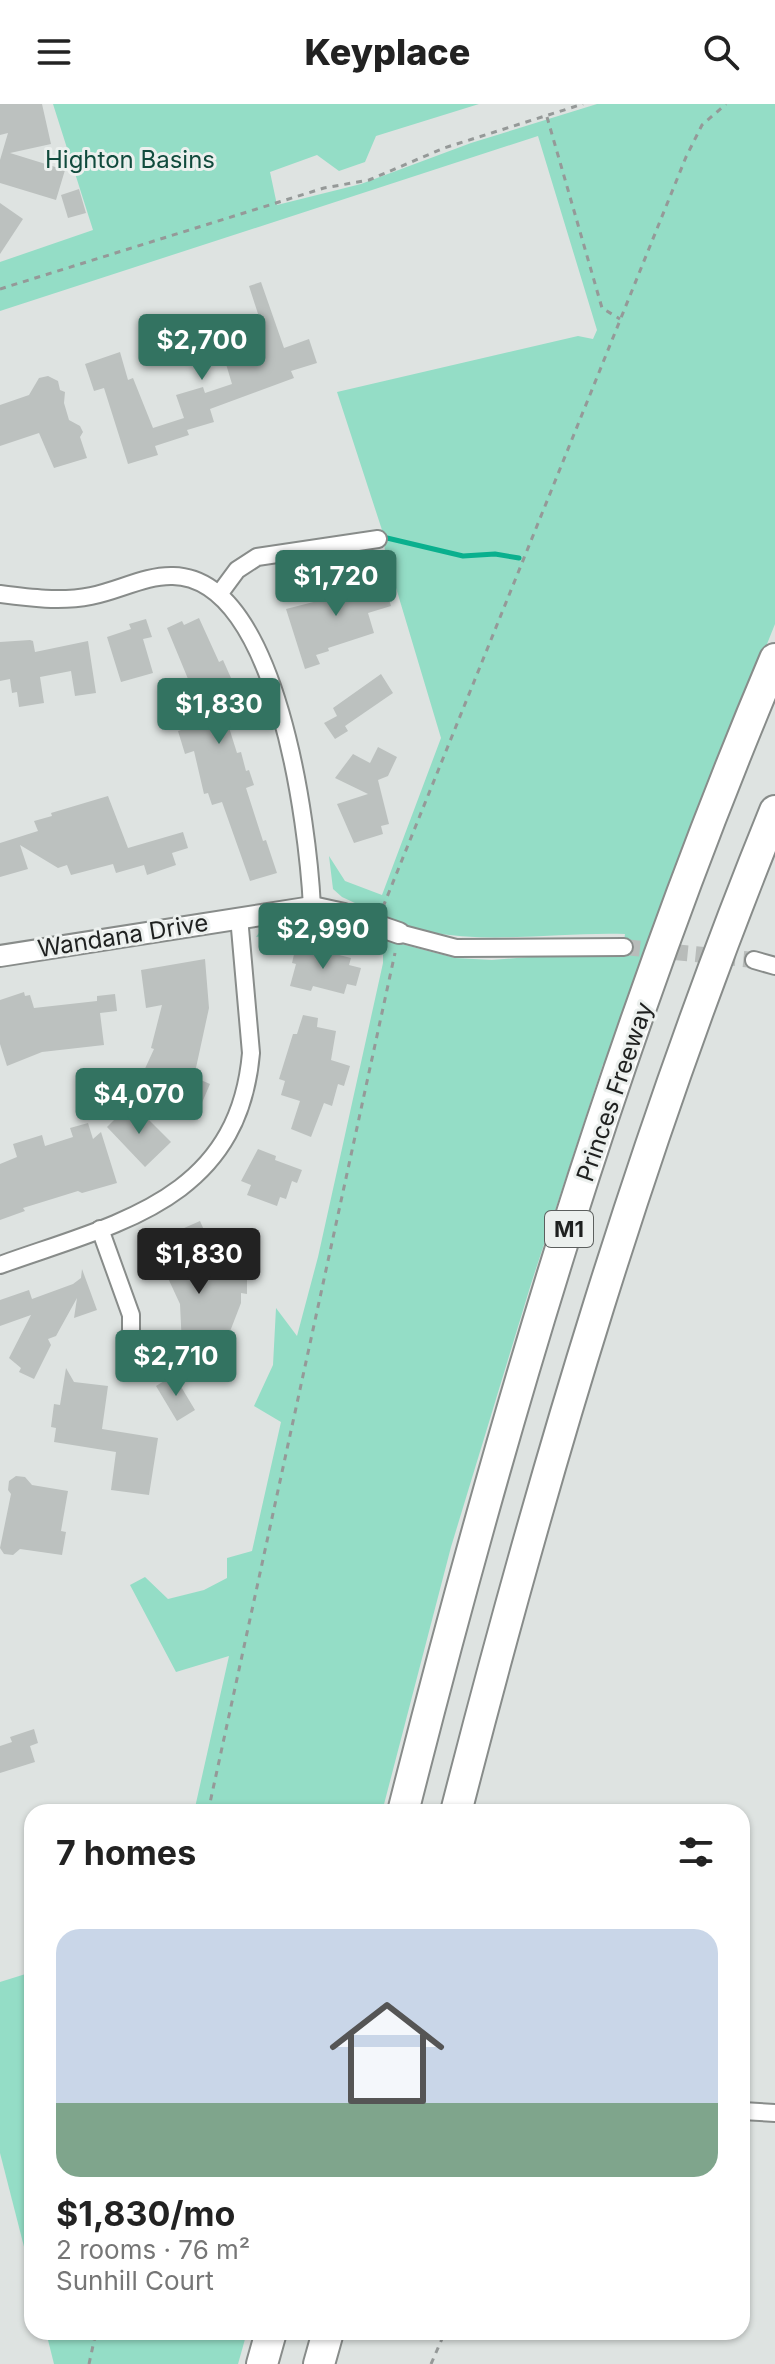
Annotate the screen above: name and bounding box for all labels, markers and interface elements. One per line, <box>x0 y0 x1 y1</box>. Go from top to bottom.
icon: menu <box>32 30 76 74</box>
text: Keyplace <box>305 30 470 74</box>
icon: search <box>699 30 743 74</box>
park label: Highton Basins <box>45 145 215 174</box>
pin: $2,700 <box>137 314 267 382</box>
text: $2,700 <box>156 324 248 355</box>
pin: $1,720 <box>271 550 401 618</box>
text: $1,720 <box>293 560 379 591</box>
pin: $1,830 <box>154 678 284 746</box>
text: $1,830 <box>175 688 263 719</box>
pin: $2,990 <box>258 903 388 971</box>
street label: Wandana Drive <box>36 908 210 963</box>
text: $2,990 <box>276 913 370 944</box>
street label: Princes Freeway <box>570 998 659 1185</box>
pin: $4,070 <box>74 1068 204 1136</box>
text: $4,070 <box>94 1078 184 1109</box>
road number: M1 <box>545 1211 593 1247</box>
pin: $1,830 <box>134 1228 264 1296</box>
text: $1,830 <box>155 1238 243 1269</box>
pin: $2,710 <box>111 1330 241 1398</box>
text: $2,710 <box>133 1340 219 1371</box>
icon: filters <box>674 1830 718 1874</box>
text: 7 homes <box>56 1832 196 1873</box>
icon: home <box>315 1981 459 2125</box>
text: $1,830/mo <box>56 2193 235 2234</box>
text: 2 rooms · 76 m² <box>56 2234 250 2265</box>
text: Sunhill Court <box>56 2265 214 2296</box>

